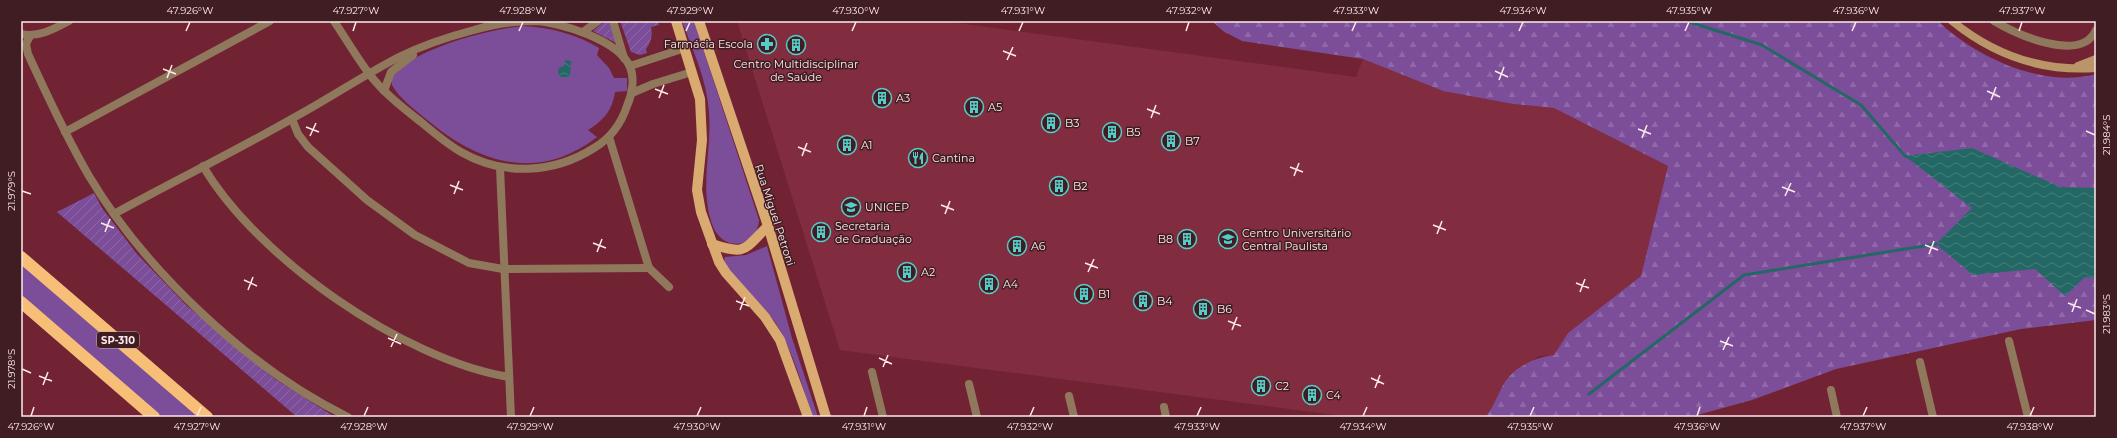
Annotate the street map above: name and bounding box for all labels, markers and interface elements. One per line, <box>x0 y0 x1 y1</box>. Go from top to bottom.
text: 47.926°W <box>167 4 213 17</box>
text: 47.927°W <box>333 4 379 17</box>
text: 47.928°W <box>499 4 547 17</box>
text: 47.929°W <box>666 4 714 17</box>
text: 47.930°W <box>832 4 880 17</box>
text: 47.931°W <box>1001 4 1045 17</box>
text: 47.932°W <box>1166 4 1212 17</box>
text: 47.933°W <box>1333 4 1379 17</box>
text: 47.934°W <box>1499 4 1547 17</box>
text: 47.935°W <box>1666 4 1712 17</box>
text: 47.936°W <box>1833 4 1879 17</box>
text: 47.937°W <box>1999 4 2045 17</box>
pharmacy icon: Farmácia Escola <box>756 33 778 55</box>
building icon: Centro Multidisciplinar de Saúde <box>785 34 807 56</box>
place label: Farmácia Escola <box>664 37 753 51</box>
place label: Centro Multidisciplinar de Saúde <box>734 57 858 84</box>
building icon: A3 <box>871 87 893 109</box>
place label: A3 <box>896 91 910 105</box>
building icon: A5 <box>963 96 985 118</box>
place label: A5 <box>988 100 1002 114</box>
building icon: B3 <box>1040 112 1062 134</box>
text: 21.984°S <box>2100 115 2113 155</box>
place label: B3 <box>1065 116 1080 130</box>
building icon: B5 <box>1101 121 1123 143</box>
place label: B5 <box>1126 125 1141 139</box>
building icon: B7 <box>1160 130 1182 152</box>
building icon: A1 <box>836 134 858 156</box>
place label: B7 <box>1185 134 1200 148</box>
place label: A1 <box>861 138 872 152</box>
restaurant icon: Cantina <box>907 147 929 169</box>
place label: Cantina <box>932 151 975 165</box>
street label: Rua Miguel Petroni <box>752 162 798 268</box>
text: 21.979°S <box>5 171 18 211</box>
building icon: B2 <box>1048 175 1070 197</box>
place label: B2 <box>1073 179 1088 193</box>
school or university icon: UNICEP <box>840 196 862 218</box>
place label: UNICEP <box>865 200 909 214</box>
place label: Secretaria de Graduação <box>835 219 912 246</box>
building icon: Secretaria de Graduação <box>810 221 832 243</box>
place label: Centro Universitário Central Paulista <box>1242 226 1351 253</box>
building icon: B8 <box>1176 228 1198 250</box>
school or university icon: Centro Universitário Central Paulista <box>1217 228 1239 250</box>
place label: B8 <box>1158 232 1173 246</box>
building icon: A6 <box>1006 235 1028 257</box>
place label: A6 <box>1031 239 1046 253</box>
building icon: A2 <box>896 261 918 283</box>
place label: A2 <box>921 265 935 279</box>
building icon: A4 <box>978 273 1000 295</box>
place label: A4 <box>1003 277 1019 291</box>
building icon: B1 <box>1073 283 1095 305</box>
place label: B1 <box>1098 287 1110 301</box>
building icon: B4 <box>1132 290 1154 312</box>
place label: B4 <box>1157 294 1173 308</box>
text: 21.983°S <box>2100 294 2113 334</box>
building icon: B6 <box>1192 298 1214 320</box>
place label: B6 <box>1217 302 1232 316</box>
road number: SP-310 <box>97 332 139 348</box>
text: 21.978°S <box>5 349 18 389</box>
building icon: C2 <box>1250 375 1272 397</box>
place label: C2 <box>1275 379 1289 393</box>
building icon: C4 <box>1301 384 1323 406</box>
place label: C4 <box>1326 388 1341 402</box>
text: 47.926°W <box>8 420 54 433</box>
text: 47.927°W <box>174 420 220 433</box>
text: 47.928°W <box>340 420 388 433</box>
text: 47.929°W <box>506 420 554 433</box>
text: 47.930°W <box>673 420 721 433</box>
text: 47.931°W <box>842 420 886 433</box>
text: 47.932°W <box>1007 420 1053 433</box>
text: 47.933°W <box>1174 420 1220 433</box>
text: 47.934°W <box>1339 420 1387 433</box>
text: 47.935°W <box>1507 420 1553 433</box>
text: 47.936°W <box>1674 420 1720 433</box>
text: 47.937°W <box>1840 420 1886 433</box>
text: 47.938°W <box>2006 420 2054 433</box>

